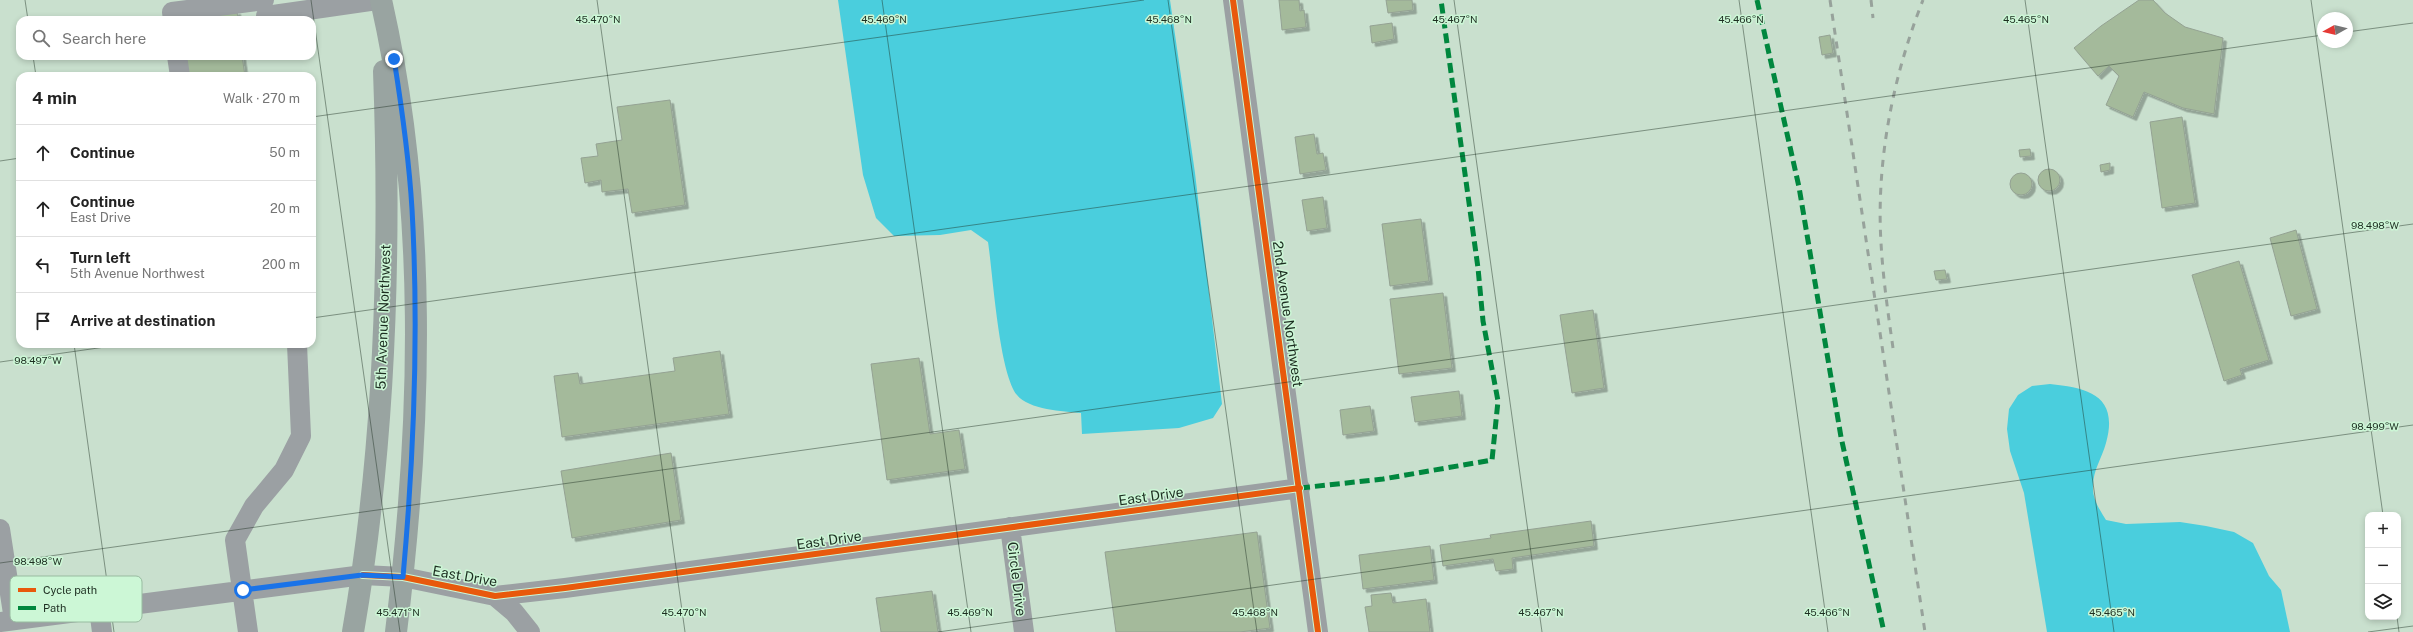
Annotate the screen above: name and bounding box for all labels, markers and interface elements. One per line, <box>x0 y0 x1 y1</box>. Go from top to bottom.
north arrow <box>2317 12 2353 48</box>
text: 45.470°N <box>575 13 621 25</box>
text: 45.469°N <box>861 13 907 25</box>
text: 45.468°N <box>1146 13 1192 25</box>
text: 45.467°N <box>1432 13 1478 25</box>
text: 45.466°N <box>1718 13 1764 25</box>
text: 45.465°N <box>2003 13 2049 25</box>
search box <box>16 16 316 60</box>
icon: search <box>30 27 52 49</box>
text: Search here <box>62 30 146 47</box>
route end <box>385 50 403 68</box>
text: 4 min <box>32 88 77 108</box>
text: Walk · 270 m <box>223 91 300 106</box>
icon: ahead <box>32 142 54 164</box>
text: Continue <box>70 144 135 161</box>
text: 50 m <box>269 145 300 160</box>
text: Continue <box>70 193 135 210</box>
icon: ahead <box>32 198 54 220</box>
text: 20 m <box>270 201 300 216</box>
text: East Drive <box>70 210 131 225</box>
text: 98.498°W <box>2351 219 2399 231</box>
street label: 2nd Avenue Northwest <box>1270 240 1306 388</box>
street label: 5th Avenue Northwest <box>372 244 394 390</box>
text: Turn left <box>70 249 131 266</box>
icon: left <box>32 254 54 276</box>
text: 200 m <box>262 257 300 272</box>
text: 5th Avenue Northwest <box>70 266 205 281</box>
icon: arrive <box>32 310 54 332</box>
text: Arrive at destination <box>70 312 215 329</box>
text: 98.497°W <box>14 354 62 366</box>
text: 98.499°W <box>2351 420 2399 432</box>
street label: East Drive <box>1117 484 1185 508</box>
map controls <box>2365 512 2401 620</box>
button: + <box>2365 512 2401 548</box>
street label: East Drive <box>795 528 863 552</box>
street label: Circle Drive <box>1005 541 1029 617</box>
button: − <box>2365 548 2401 584</box>
text: 98.498°W <box>14 555 62 567</box>
street label: East Drive <box>431 562 499 590</box>
legend <box>10 576 142 622</box>
route start <box>234 581 252 599</box>
text: Cycle path <box>43 584 97 596</box>
button: layers <box>2365 584 2401 620</box>
text: Path <box>43 602 66 614</box>
text: 45.471°N <box>376 606 420 618</box>
text: 45.470°N <box>661 606 707 618</box>
text: 45.469°N <box>947 606 993 618</box>
text: 45.468°N <box>1232 606 1278 618</box>
text: 45.467°N <box>1518 606 1564 618</box>
text: 45.466°N <box>1804 606 1850 618</box>
text: 45.465°N <box>2089 606 2135 618</box>

